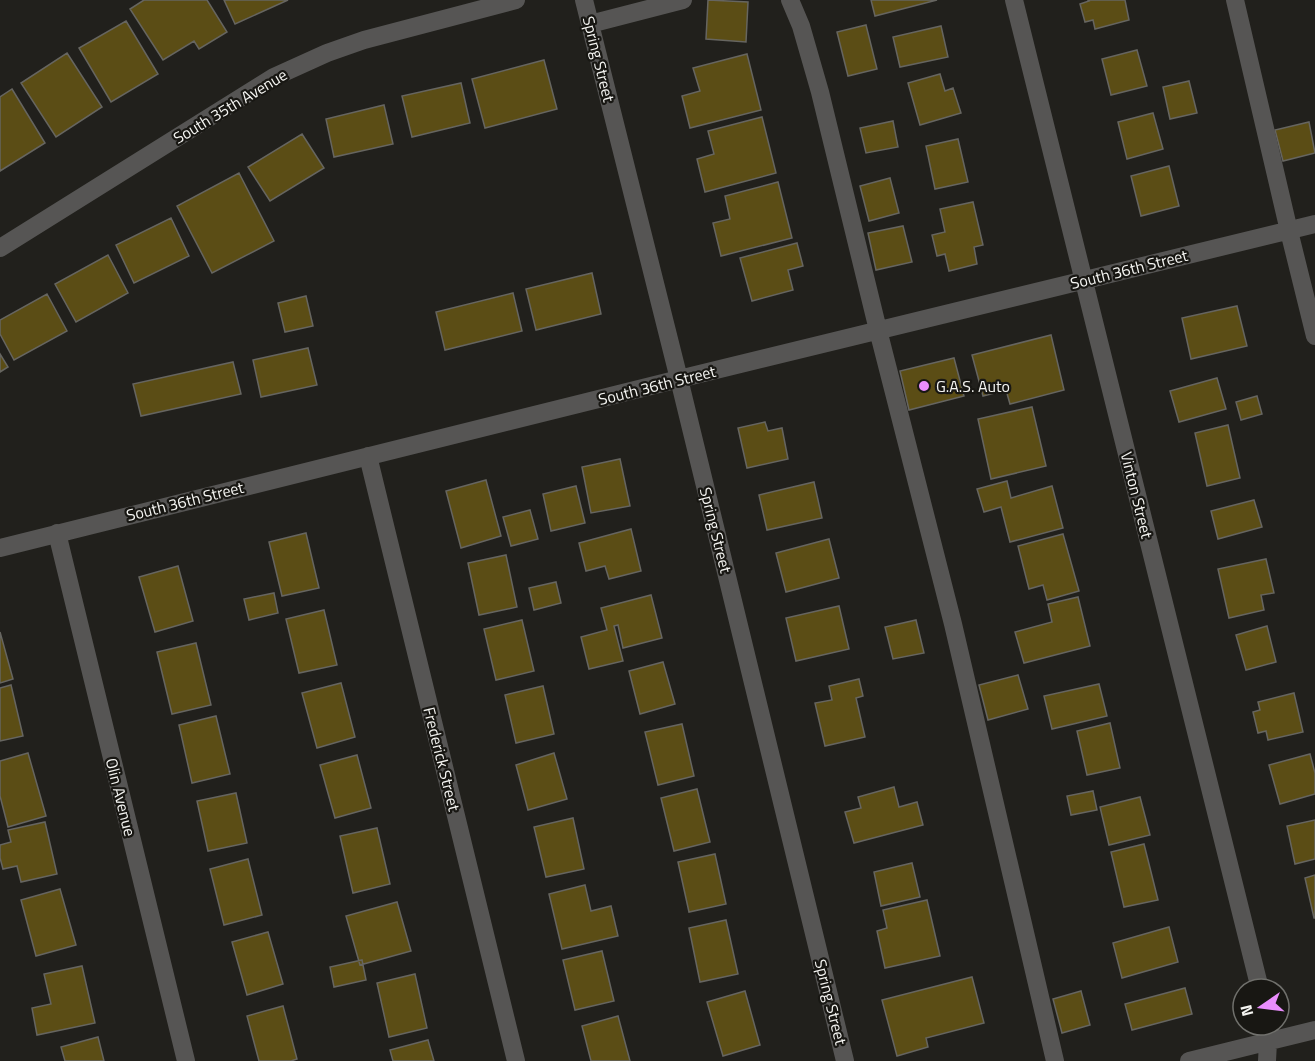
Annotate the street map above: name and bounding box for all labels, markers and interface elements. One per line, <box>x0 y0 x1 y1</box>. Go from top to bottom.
street label: Spring Street <box>577 14 621 105</box>
street label: South 35th Avenue <box>169 62 291 150</box>
street label: South 36th Street <box>1068 243 1191 295</box>
street label: South 36th Street <box>596 359 719 411</box>
place label: G.A.S. Auto <box>936 374 1010 398</box>
marker: G.A.S. Auto <box>917 379 931 393</box>
street label: Vinton Street <box>1115 449 1159 541</box>
street label: South 36th Street <box>124 475 247 527</box>
street label: Spring Street <box>694 485 738 576</box>
street label: Frederick Street <box>417 704 467 814</box>
street label: Olin Avenue <box>100 755 142 839</box>
street label: Spring Street <box>809 957 853 1048</box>
north arrow <box>1231 977 1291 1037</box>
text: N <box>1233 1002 1259 1019</box>

